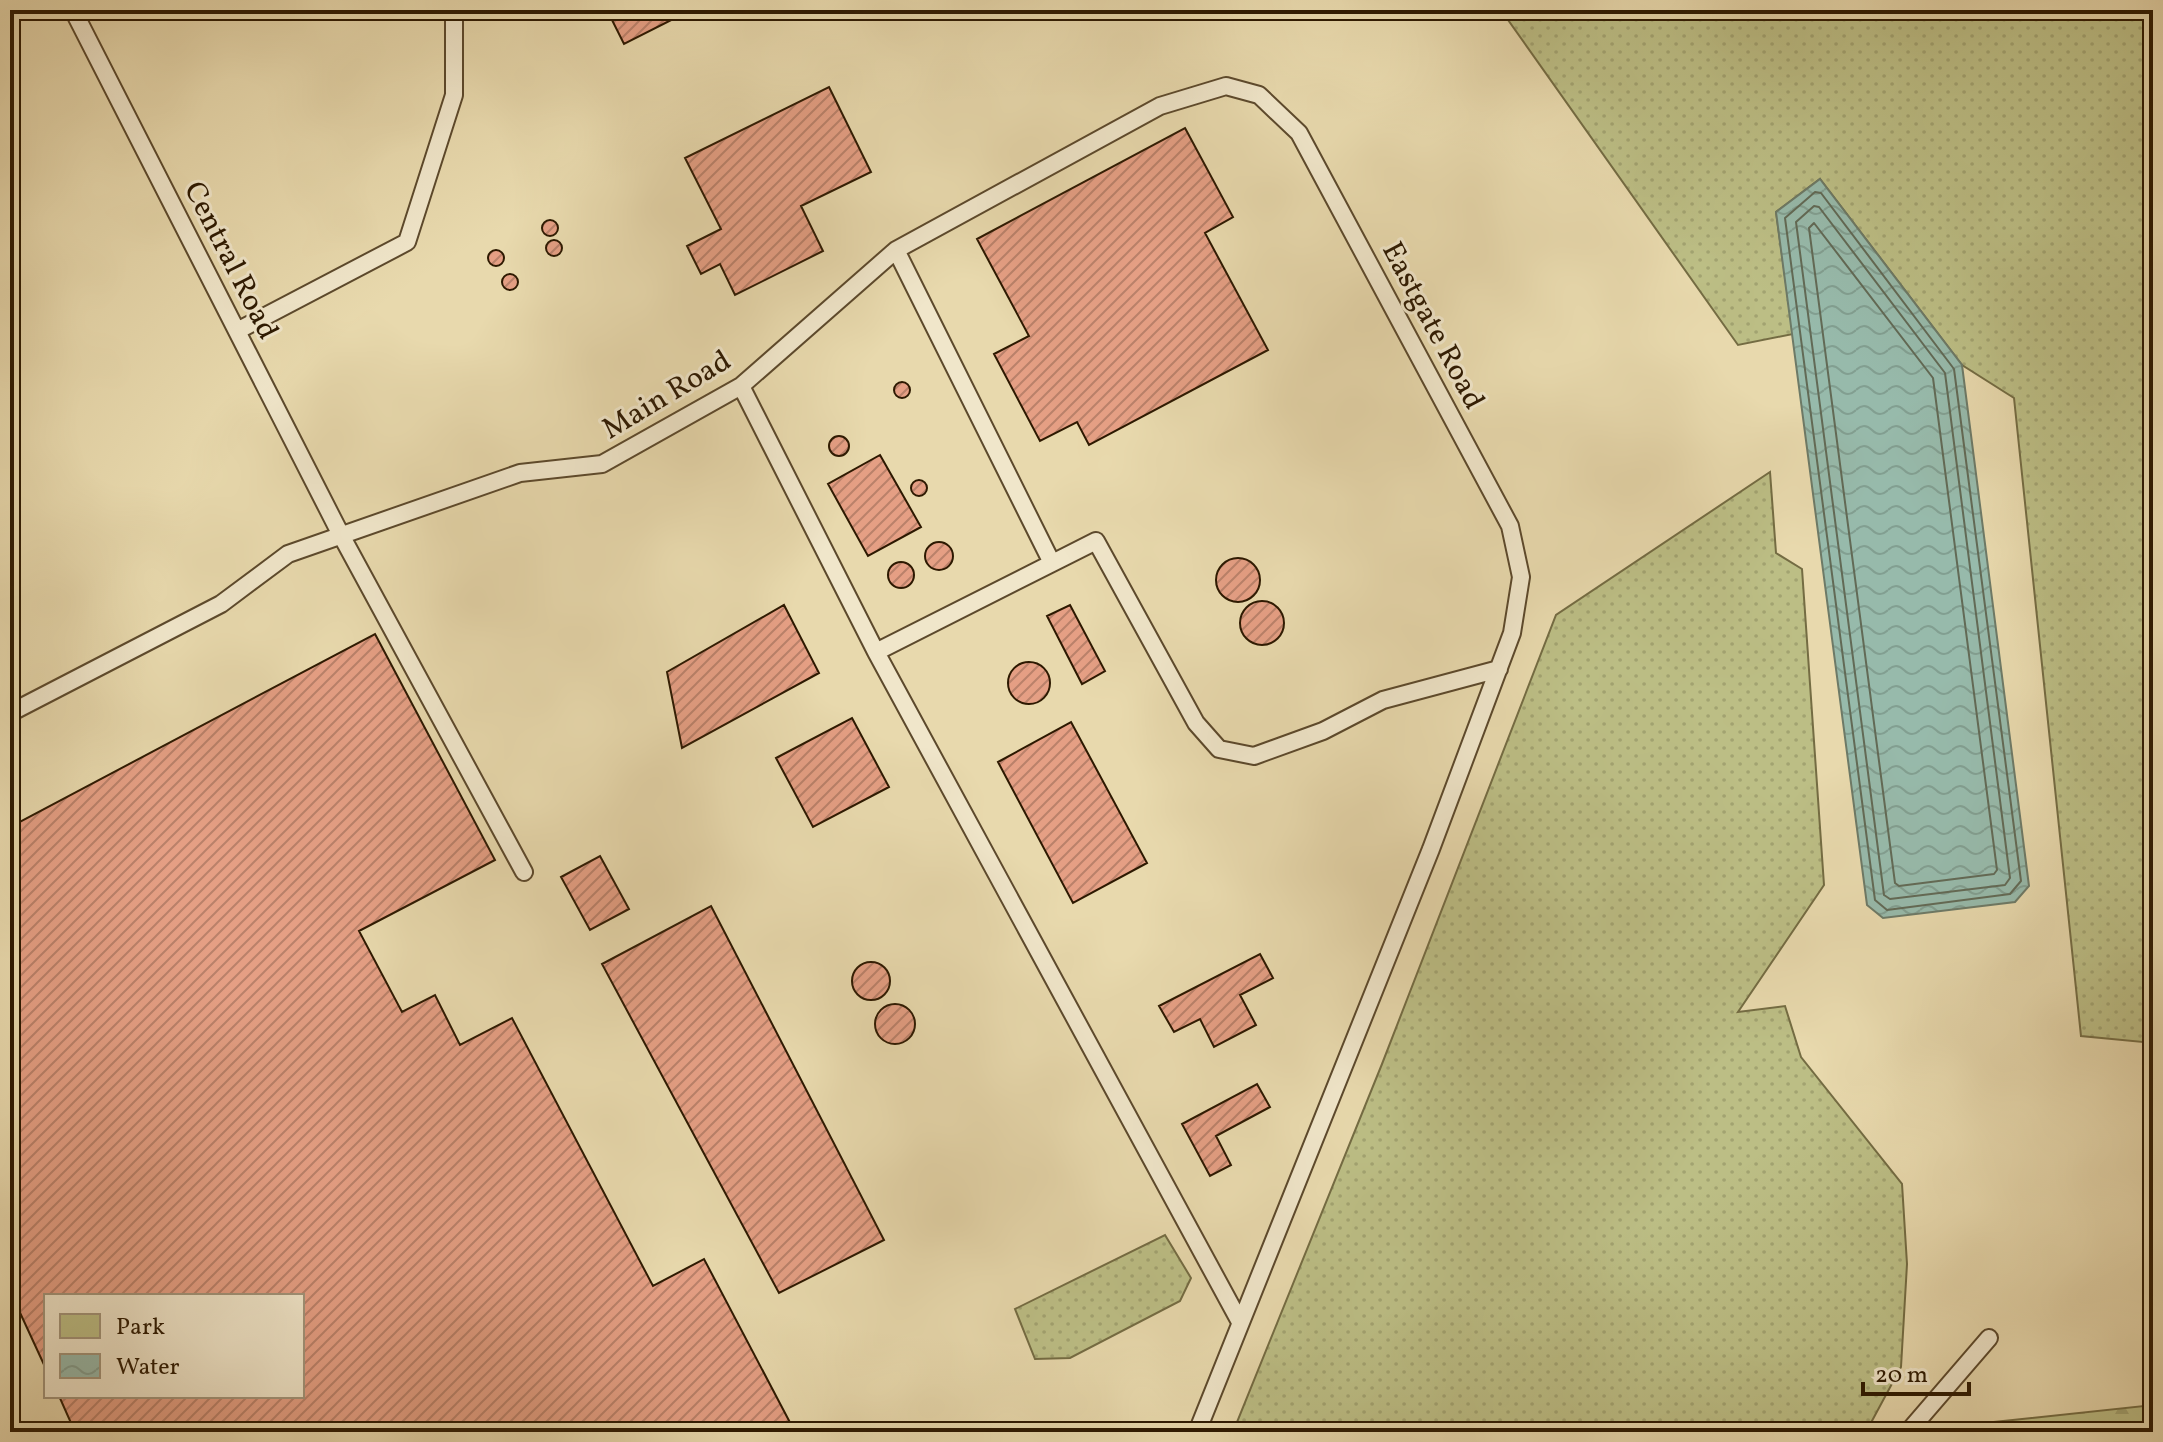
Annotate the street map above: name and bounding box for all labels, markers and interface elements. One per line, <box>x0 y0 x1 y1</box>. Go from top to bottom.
street label: Central Road <box>172 175 288 347</box>
street label: Eastgate Road <box>1370 235 1494 417</box>
street label: Main Road <box>595 341 739 451</box>
legend <box>44 1294 304 1398</box>
text: Park <box>116 1311 165 1345</box>
scale bar <box>1863 1346 1969 1396</box>
text: Water <box>116 1351 180 1385</box>
text: 20 m <box>1875 1359 1928 1393</box>

